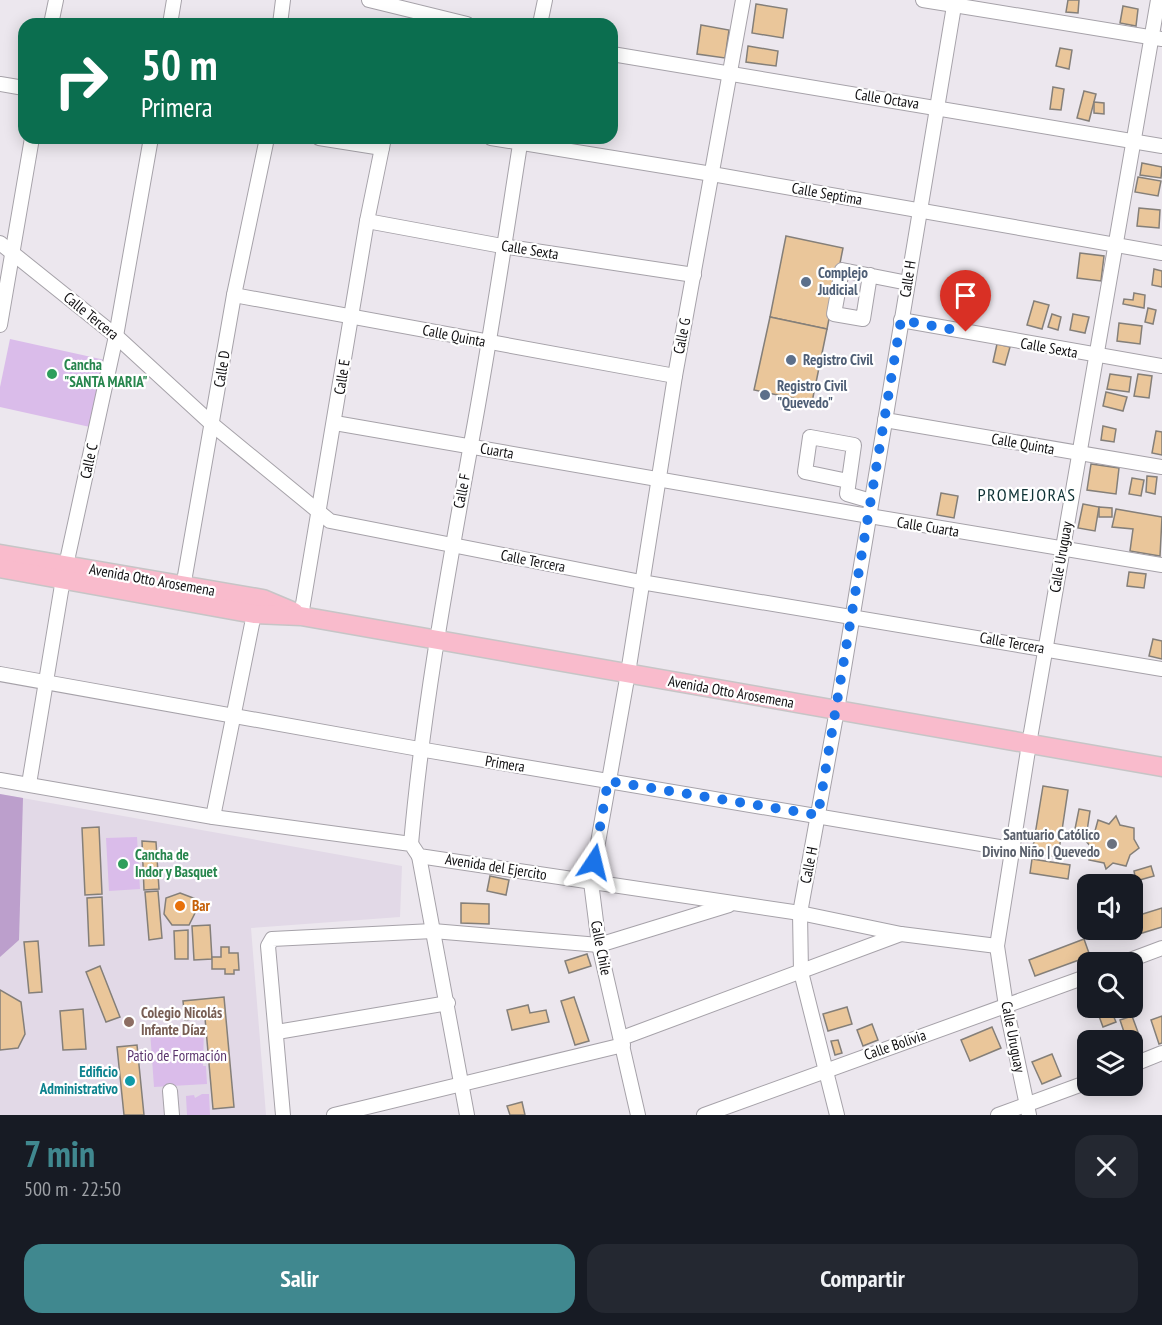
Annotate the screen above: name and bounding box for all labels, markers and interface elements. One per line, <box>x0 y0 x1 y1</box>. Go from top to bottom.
text: 50 m <box>141 37 218 92</box>
icon: right <box>42 42 120 120</box>
street label: Calle Octava <box>854 84 920 113</box>
text: Primera <box>141 90 213 124</box>
street label: Calle Septima <box>790 178 864 209</box>
street label: Calle Sexta <box>500 236 560 263</box>
street label: Calle H <box>895 259 920 299</box>
place label: Complejo Judicial <box>817 263 868 299</box>
pin <box>940 270 991 332</box>
marker: Complejo Judicial <box>799 275 813 289</box>
icon: arrive <box>949 279 982 312</box>
street label: Calle Tercera <box>60 288 123 344</box>
street label: Calle G <box>669 316 694 356</box>
street label: Calle Quinta <box>421 320 487 351</box>
street label: Calle Sexta <box>1019 333 1079 362</box>
street label: Calle D <box>209 349 234 389</box>
place label: Registro Civil <box>803 350 874 369</box>
marker: Registro Civil <box>784 353 798 367</box>
place label: Cancha "SANTA MARIA" <box>64 355 148 391</box>
street label: Calle E <box>329 358 354 396</box>
marker: Cancha "SANTA MARIA" <box>45 367 59 381</box>
place label: Registro Civil "Quevedo" <box>777 376 848 412</box>
marker: Registro Civil "Quevedo" <box>758 388 772 402</box>
street label: Calle Quinta <box>990 429 1056 458</box>
street label: Cuarta <box>479 438 515 463</box>
street label: Calle C <box>75 441 102 480</box>
street label: Calle F <box>449 472 474 510</box>
district label: PROMEJORAS <box>978 483 1077 506</box>
street label: Calle Cuarta <box>896 512 961 541</box>
street label: Calle Uruguay <box>1045 519 1076 594</box>
street label: Calle Tercera <box>499 545 567 576</box>
street label: Avenida Otto Arosemena <box>88 559 216 600</box>
street label: Calle Tercera <box>978 627 1046 658</box>
street label: Avenida Otto Arosemena <box>667 671 795 712</box>
street label: Primera <box>484 751 526 776</box>
place label: Santuario Católico Divino Niño | Quevedo <box>982 825 1100 861</box>
position arrow <box>562 830 626 894</box>
marker: Santuario Católico Divino Niño | Quevedo <box>1105 837 1119 851</box>
place label: Cancha de Indor y Basquet <box>135 845 218 881</box>
street label: Calle H <box>796 845 821 885</box>
street label: Avenida del Ejercito <box>444 849 548 884</box>
marker: Cancha de Indor y Basquet <box>116 857 130 871</box>
map controls <box>1077 874 1143 1096</box>
button: sound <box>1077 874 1143 940</box>
place label: Bar <box>192 896 211 915</box>
marker: Bar <box>173 899 187 913</box>
street label: Calle Chile <box>587 919 616 977</box>
button: search <box>1077 952 1143 1018</box>
street label: Calle Uruguay <box>997 1000 1030 1074</box>
place label: Colegio Nicolás Infante Díaz <box>141 1003 222 1039</box>
marker: Colegio Nicolás Infante Díaz <box>122 1015 136 1029</box>
street label: Calle Bolivia <box>861 1025 928 1064</box>
button: layers <box>1077 1030 1143 1096</box>
park label: Patio de Formación <box>127 1046 227 1065</box>
place label: Edificio Administrativo <box>39 1062 118 1098</box>
marker: Edificio Administrativo <box>123 1074 137 1088</box>
text: 7 min <box>24 1130 95 1177</box>
button: close <box>1075 1135 1138 1198</box>
text: 500 m · 22:50 <box>24 1176 121 1202</box>
button: Salir <box>24 1244 575 1313</box>
button: Compartir <box>587 1244 1138 1313</box>

